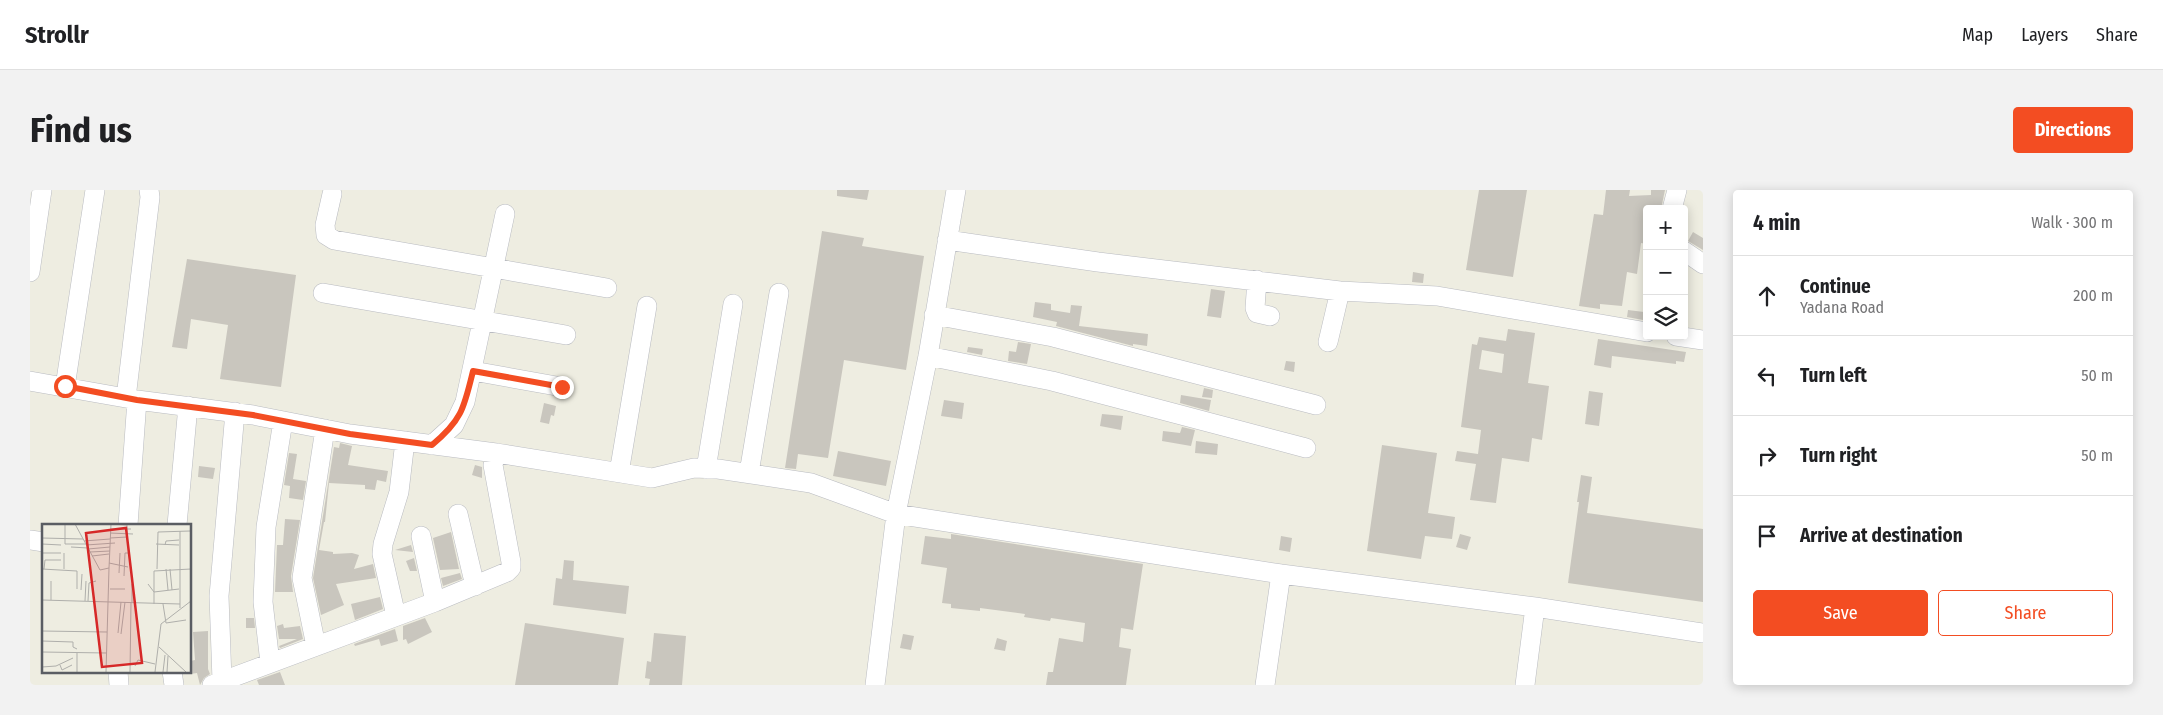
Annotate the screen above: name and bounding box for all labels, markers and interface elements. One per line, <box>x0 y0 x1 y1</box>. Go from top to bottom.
text: Strollr <box>25 21 89 49</box>
text: Map <box>1962 24 1993 46</box>
text: Layers <box>2021 24 2068 46</box>
text: Share <box>2096 24 2138 46</box>
button: Directions <box>2013 107 2133 153</box>
text: Find us <box>30 109 132 151</box>
map controls <box>1643 205 1688 340</box>
button: + <box>1643 205 1688 250</box>
text: 4 min <box>1753 210 1801 236</box>
text: Walk · 300 m <box>2031 213 2113 232</box>
button: − <box>1643 250 1688 295</box>
text: Continue <box>1800 275 1871 298</box>
icon: ahead <box>1753 282 1781 310</box>
text: 200 m <box>2073 286 2113 305</box>
button: layers <box>1643 295 1688 340</box>
text: Yadana Road <box>1800 298 1884 317</box>
icon: left <box>1753 362 1781 390</box>
text: Turn left <box>1800 364 1867 387</box>
text: 50 m <box>2081 366 2113 385</box>
route start <box>54 375 77 398</box>
route end <box>551 376 574 399</box>
icon: right <box>1753 442 1781 470</box>
text: Turn right <box>1800 444 1877 467</box>
text: 50 m <box>2081 446 2113 465</box>
icon: arrive <box>1753 522 1781 550</box>
inset map <box>42 524 191 672</box>
text: Arrive at destination <box>1800 524 1963 547</box>
button: Save <box>1753 590 1928 636</box>
button: Share <box>1938 590 2113 636</box>

